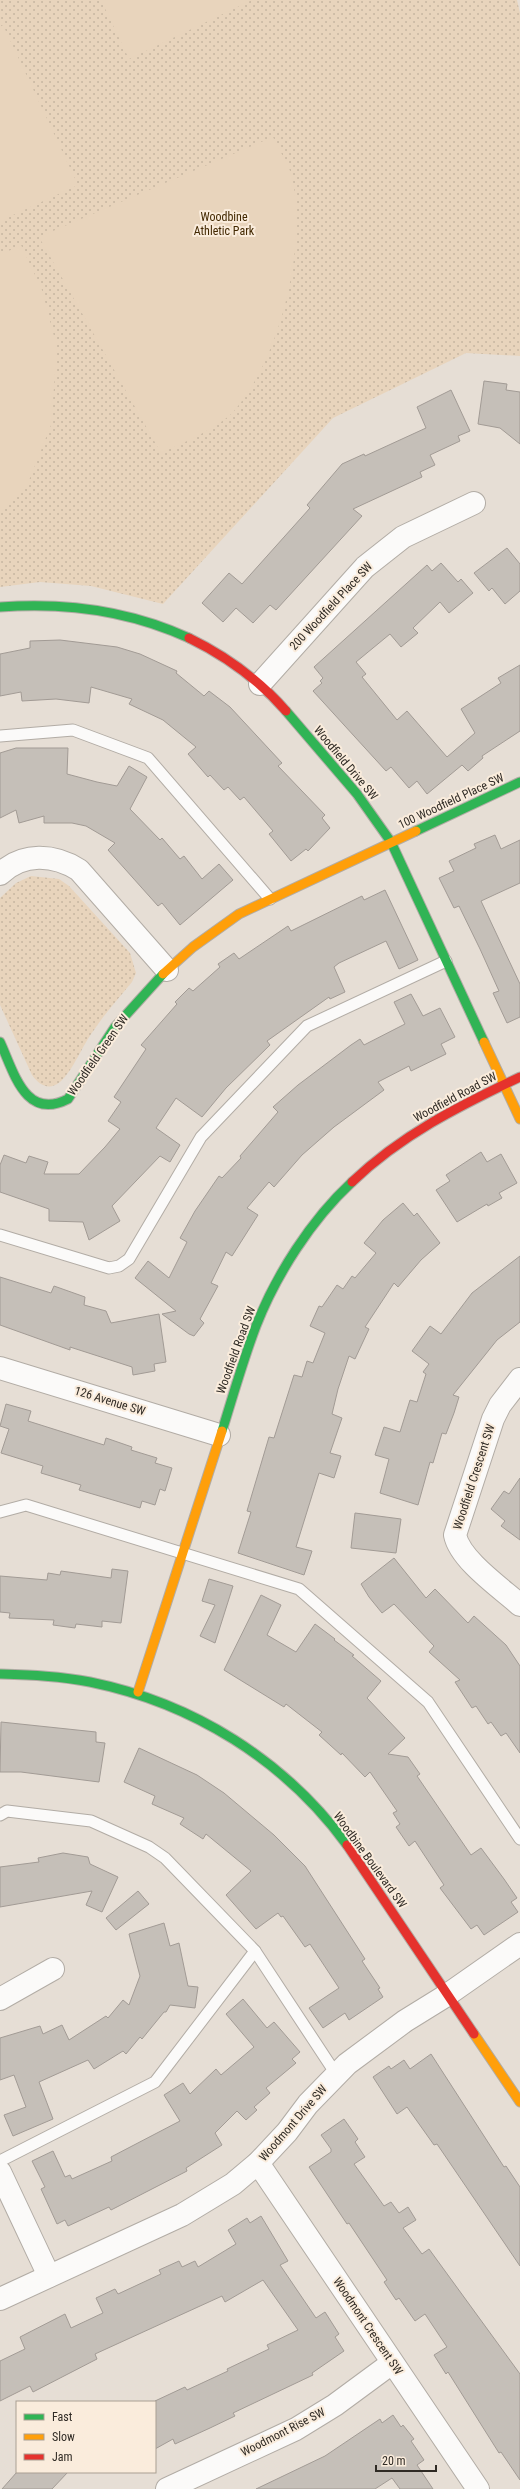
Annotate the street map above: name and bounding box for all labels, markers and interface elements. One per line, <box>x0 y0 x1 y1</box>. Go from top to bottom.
park label: Woodbine Athletic Park <box>194 210 255 238</box>
street label: 200 Woodfield Place SW <box>287 559 375 653</box>
street label: Woodfield Drive SW <box>311 723 381 803</box>
street label: 100 Woodfield Place SW <box>396 770 506 832</box>
street label: Woodfield Green SW <box>65 1012 131 1098</box>
street label: Woodfield Road SW <box>411 1069 499 1125</box>
street label: Woodfield Road SW <box>214 1304 258 1396</box>
street label: 126 Avenue SW <box>73 1384 147 1418</box>
street label: Woodfield Crescent SW <box>450 1423 498 1531</box>
street label: Woodbine Boulevard SW <box>331 1809 409 1911</box>
street label: Woodmont Drive SW <box>256 2082 330 2164</box>
street label: Woodmont Crescent SW <box>330 2275 406 2377</box>
legend <box>16 2401 156 2473</box>
street label: Woodmont Rise SW <box>239 2405 327 2459</box>
text: Fast <box>52 2410 73 2424</box>
text: Slow <box>52 2430 75 2444</box>
scale bar <box>376 2447 436 2473</box>
text: Jam <box>52 2450 73 2464</box>
text: 20 m <box>382 2454 406 2468</box>

